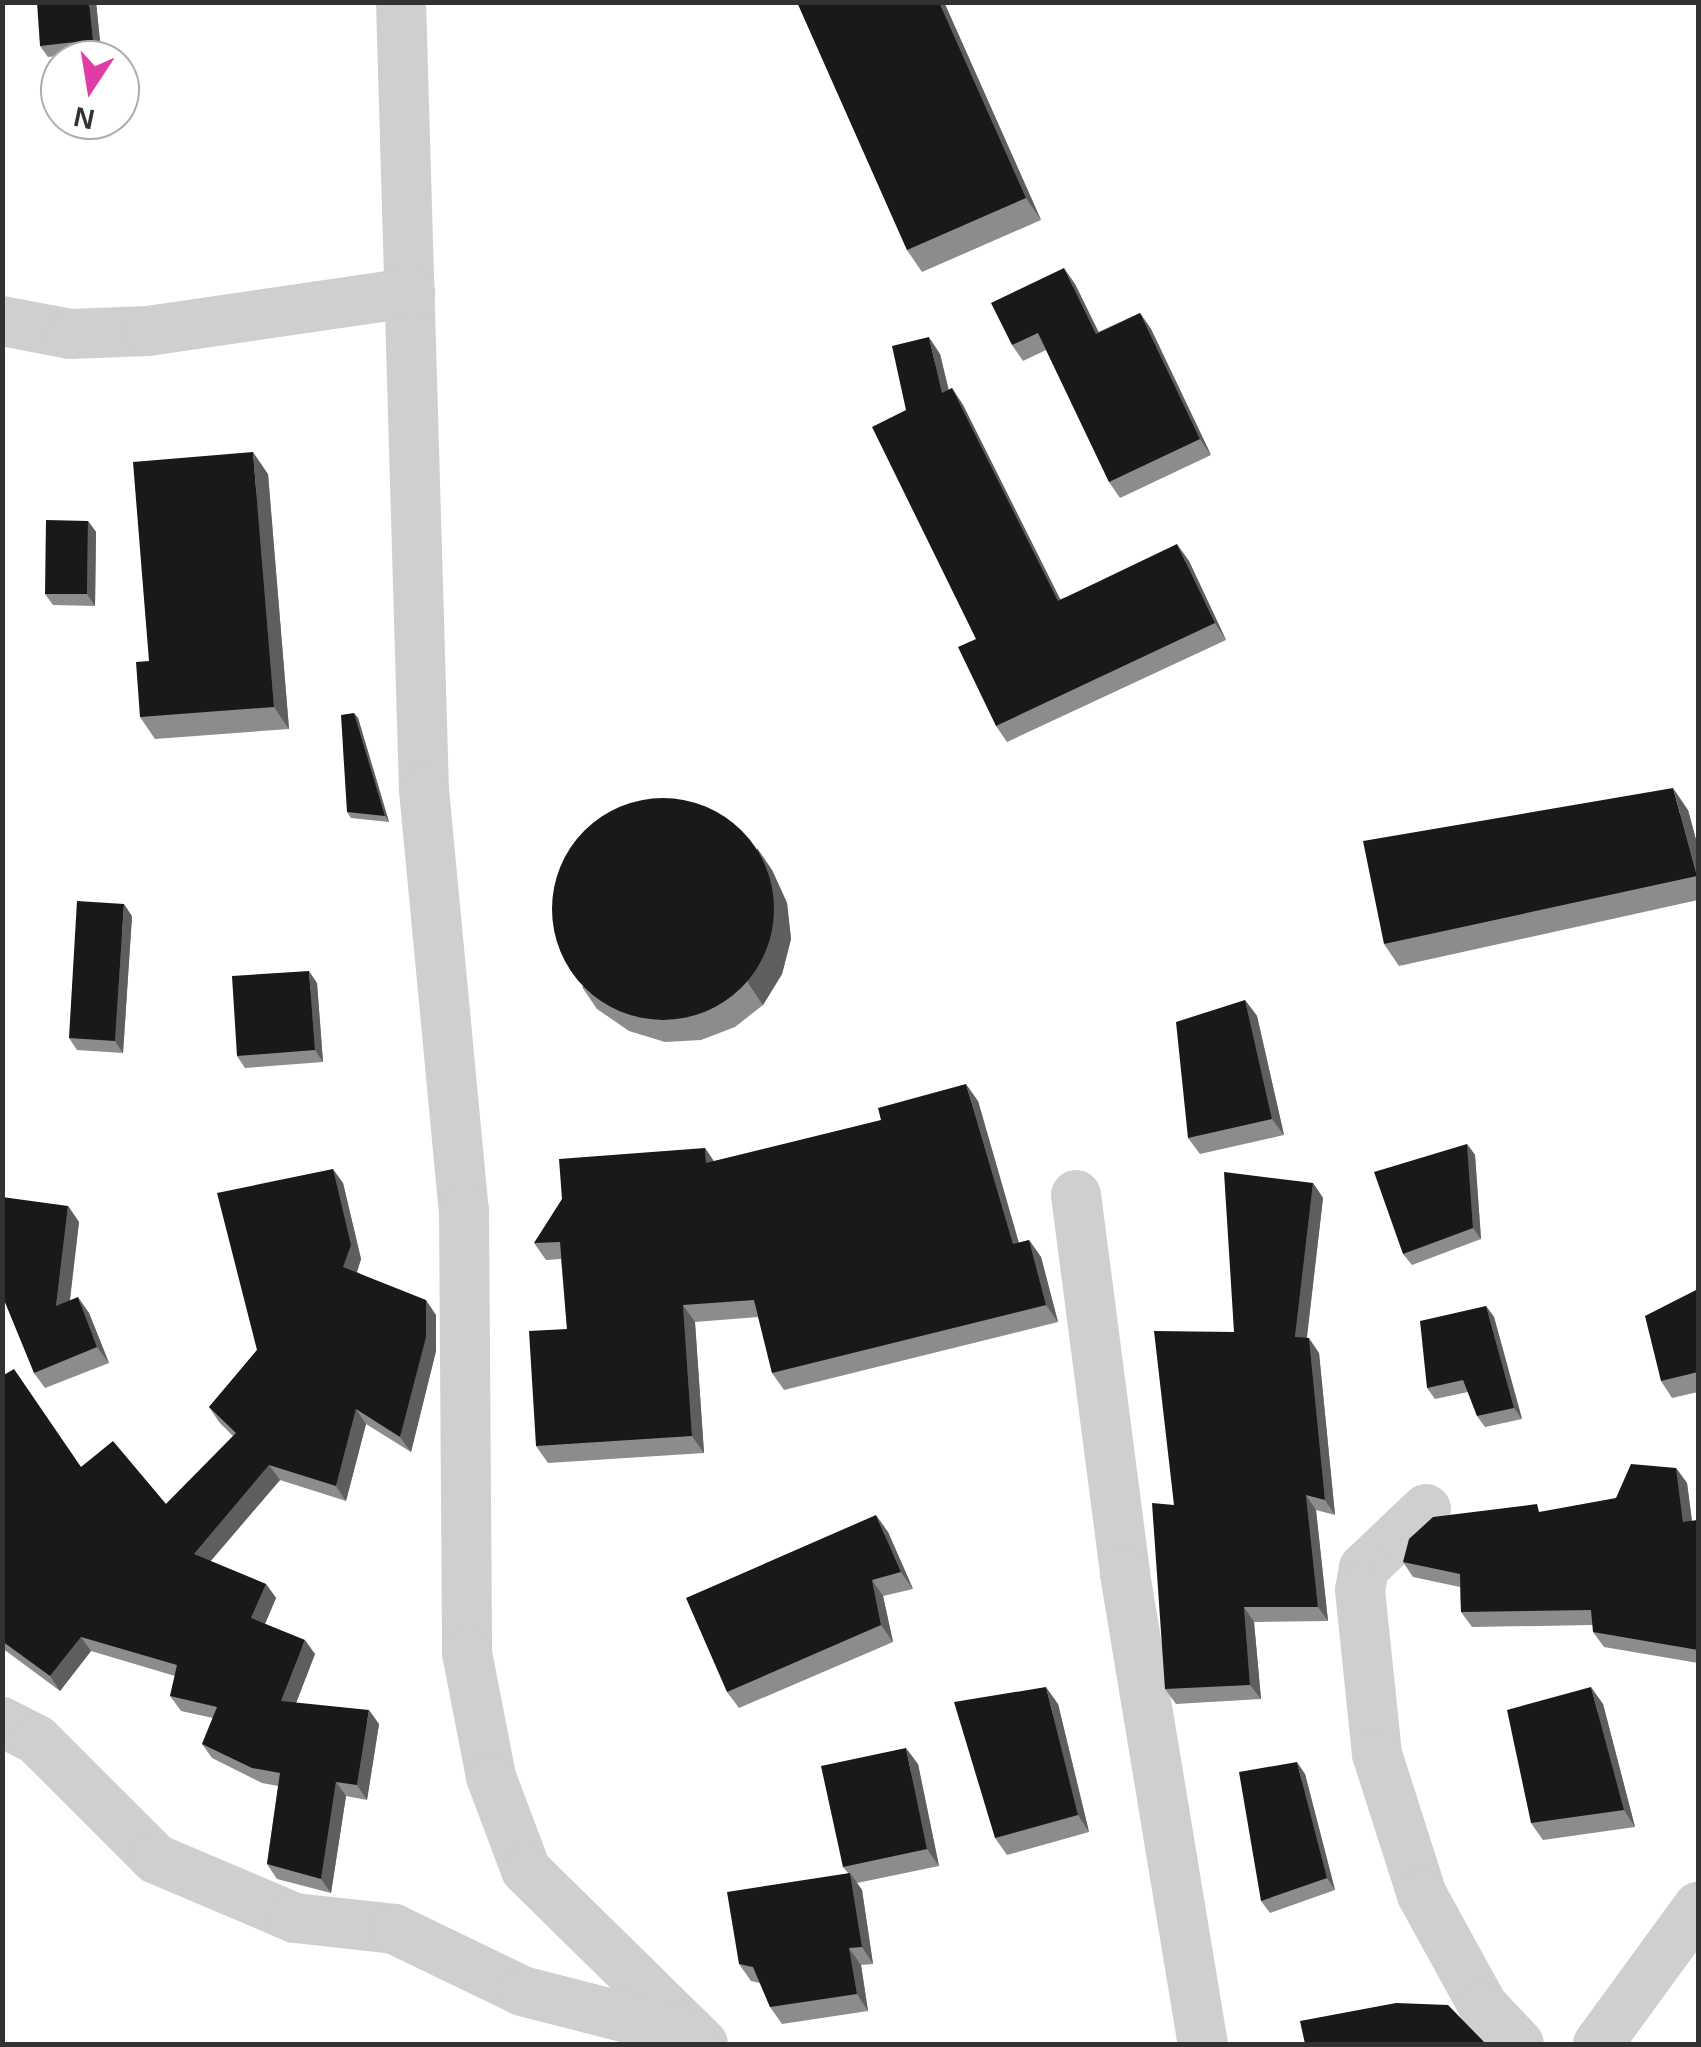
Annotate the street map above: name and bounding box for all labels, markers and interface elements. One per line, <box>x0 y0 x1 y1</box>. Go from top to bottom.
north arrow <box>40 40 140 140</box>
text: N <box>71 101 97 135</box>

